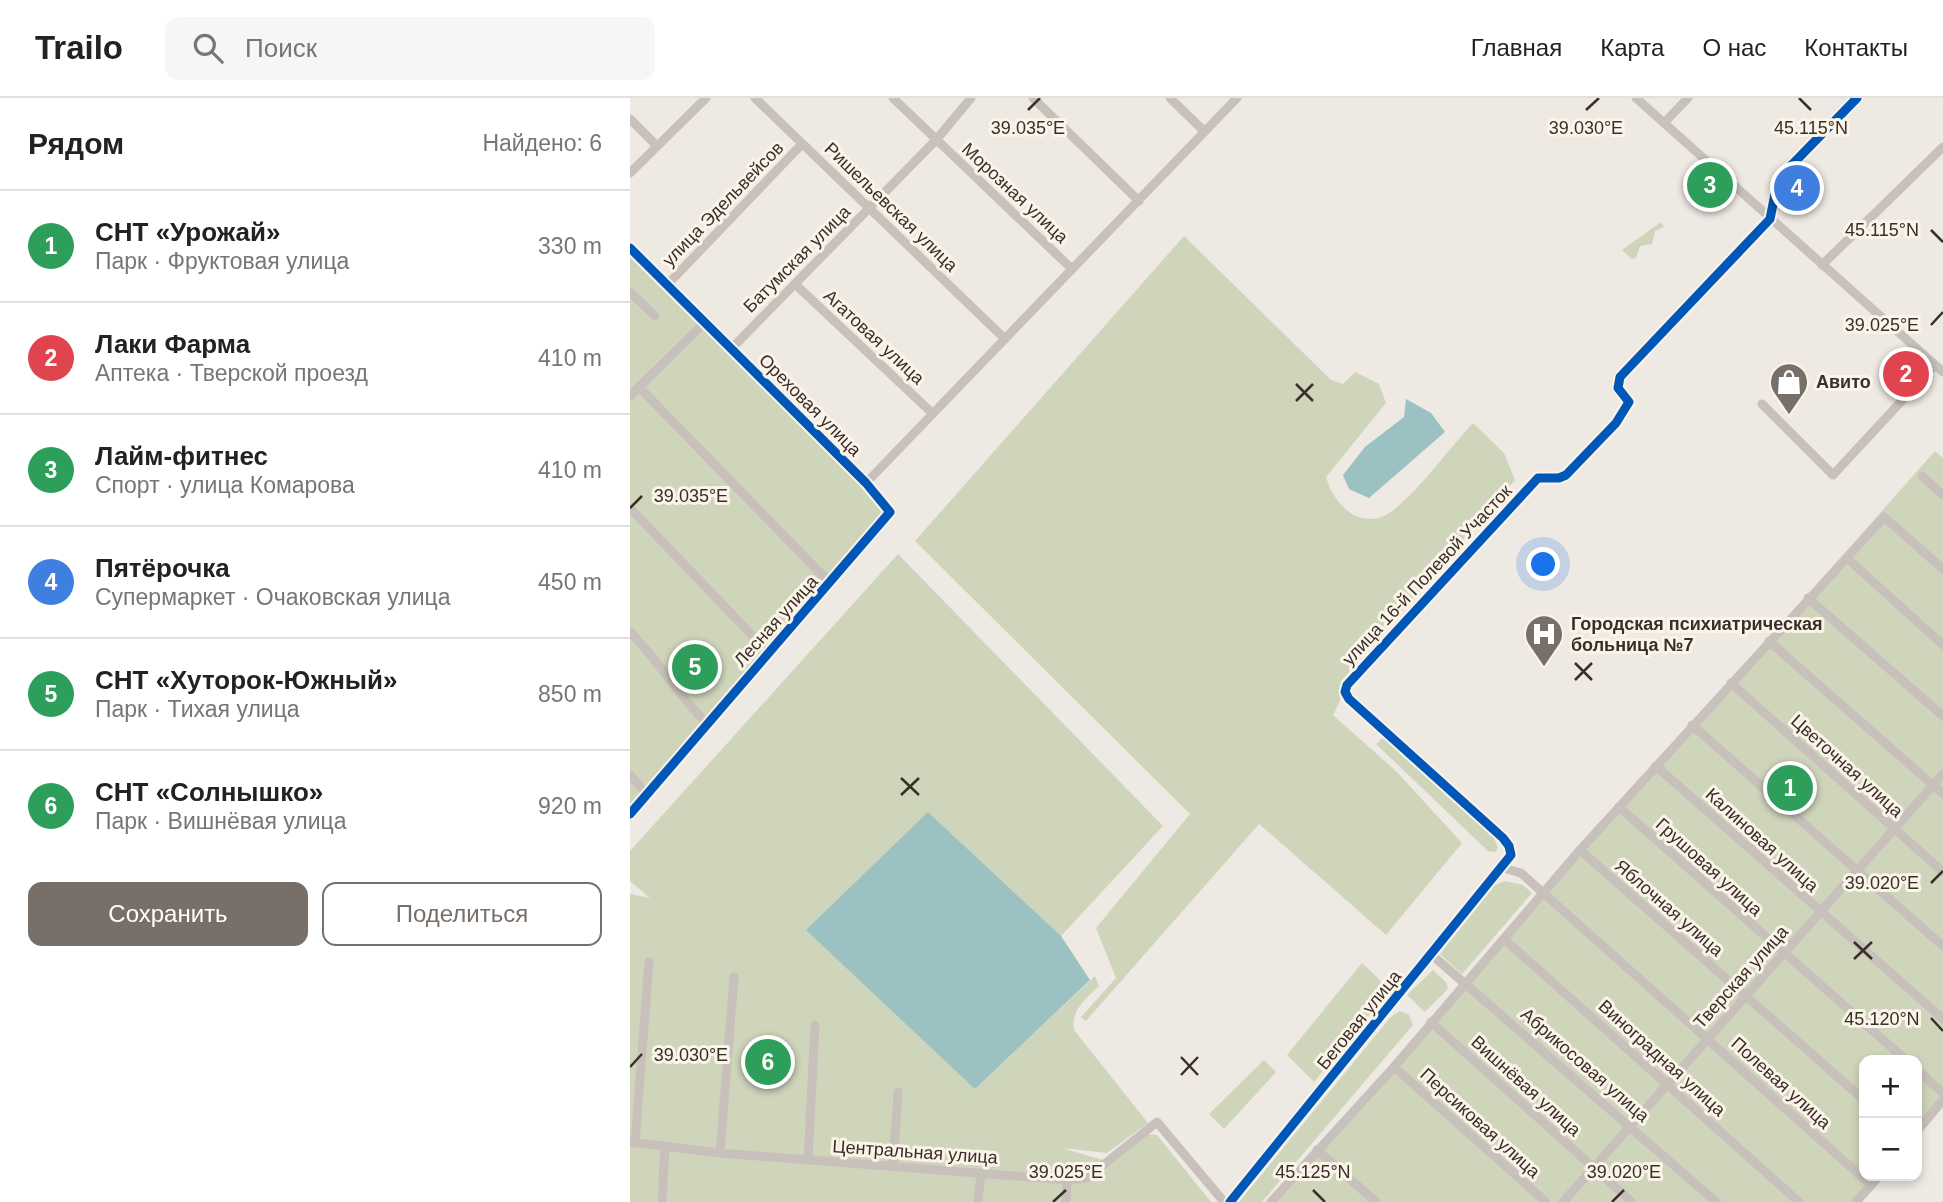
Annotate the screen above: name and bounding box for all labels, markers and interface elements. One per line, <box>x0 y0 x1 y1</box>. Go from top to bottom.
search box <box>165 17 655 80</box>
text: Trailo <box>35 29 123 66</box>
icon: search <box>189 29 227 67</box>
text: Поиск <box>245 33 317 63</box>
text: Главная <box>1471 34 1562 61</box>
text: Карта <box>1600 34 1664 61</box>
text: О нас <box>1702 34 1766 61</box>
text: Контакты <box>1804 34 1908 61</box>
text: 39.035°E <box>991 118 1065 138</box>
text: 39.030°E <box>1549 118 1623 138</box>
text: 45.115°N <box>1774 118 1848 138</box>
text: Рядом <box>28 127 124 160</box>
text: Найдено: 6 <box>482 130 602 156</box>
street label: улица Эдельвейсов <box>659 138 787 270</box>
street label: Ришельевская улица <box>821 138 962 276</box>
street label: Морозная улица <box>958 139 1073 248</box>
pin: 3 <box>1687 159 1733 211</box>
pin: 4 <box>1774 162 1820 214</box>
street label: Батумская улица <box>740 201 855 316</box>
text: СНТ «Урожай» <box>95 217 280 247</box>
text: 45.115°N <box>1845 220 1919 240</box>
text: 1 <box>45 233 57 259</box>
text: 330 m <box>538 233 602 259</box>
text: Парк · Фруктовая улица <box>95 248 349 274</box>
street label: Агатовая улица <box>820 286 929 389</box>
text: 39.025°E <box>1845 315 1919 335</box>
text: Лаки Фарма <box>95 329 250 359</box>
text: 2 <box>45 345 57 371</box>
text: 410 m <box>538 345 602 371</box>
pin: 2 <box>1883 348 1929 400</box>
street label: Ореховая улица <box>755 350 866 461</box>
text: Аптека · Тверской проезд <box>95 360 368 386</box>
shop icon: Авито <box>1768 361 1810 416</box>
place label: Авито <box>1816 372 1871 392</box>
text: Лайм-фитнес <box>95 441 268 471</box>
text: 3 <box>45 457 57 483</box>
text: 410 m <box>538 457 602 483</box>
text: Спорт · улица Комарова <box>95 472 355 498</box>
street label: улица 16-й Полевой Участок <box>1338 481 1516 669</box>
text: 39.035°E <box>654 486 728 506</box>
your location <box>1526 547 1560 581</box>
text: Пятёрочка <box>95 553 230 583</box>
text: 4 <box>45 569 57 595</box>
text: 450 m <box>538 569 602 595</box>
street label: Лесная улица <box>730 571 823 670</box>
text: Супермаркет · Очаковская улица <box>95 584 451 610</box>
hospital icon: Городская психиатрическая больница №7 <box>1523 613 1565 668</box>
place label: Городская психиатрическая больница №7 <box>1571 614 1822 655</box>
pin: 5 <box>672 641 718 693</box>
text: СНТ «Хуторок-Южный» <box>95 665 398 695</box>
text: 5 <box>45 681 57 707</box>
text: 850 m <box>538 681 602 707</box>
text: Парк · Тихая улица <box>95 696 300 722</box>
street label: Цветочная улица <box>1787 711 1908 822</box>
pin: 1 <box>1767 762 1813 814</box>
text: СНТ «Солнышко» <box>95 777 323 807</box>
street label: Калиновая улица <box>1702 784 1823 896</box>
text: 6 <box>45 793 57 819</box>
text: 920 m <box>538 793 602 819</box>
text: Парк · Вишнёвая улица <box>95 808 347 834</box>
street label: Грушовая улица <box>1652 814 1767 920</box>
street label: Яблочная улица <box>1611 856 1728 961</box>
text: 39.020°E <box>1845 873 1919 893</box>
button: Сохранить <box>28 882 308 946</box>
button: Поделиться <box>322 882 602 946</box>
street label: Тверская улица <box>1690 921 1793 1032</box>
street label: Беговая улица <box>1313 966 1406 1074</box>
street label: Виноградная улица <box>1595 996 1730 1121</box>
street label: Абрикосовая улица <box>1517 1004 1654 1127</box>
text: 45.120°N <box>1844 1009 1920 1029</box>
street label: Вишнёвая улица <box>1467 1032 1585 1141</box>
street label: Полевая улица <box>1727 1033 1835 1133</box>
pin: 6 <box>745 1036 791 1088</box>
text: 39.030°E <box>654 1045 728 1065</box>
map controls <box>1859 1055 1922 1181</box>
button: + <box>1859 1055 1922 1118</box>
street label: Персиковая улица <box>1416 1064 1545 1183</box>
button: − <box>1859 1118 1922 1181</box>
street label: Центральная улица <box>832 1136 999 1168</box>
text: 39.025°E <box>1029 1162 1103 1182</box>
text: 45.125°N <box>1275 1162 1351 1182</box>
text: 39.020°E <box>1587 1162 1661 1182</box>

